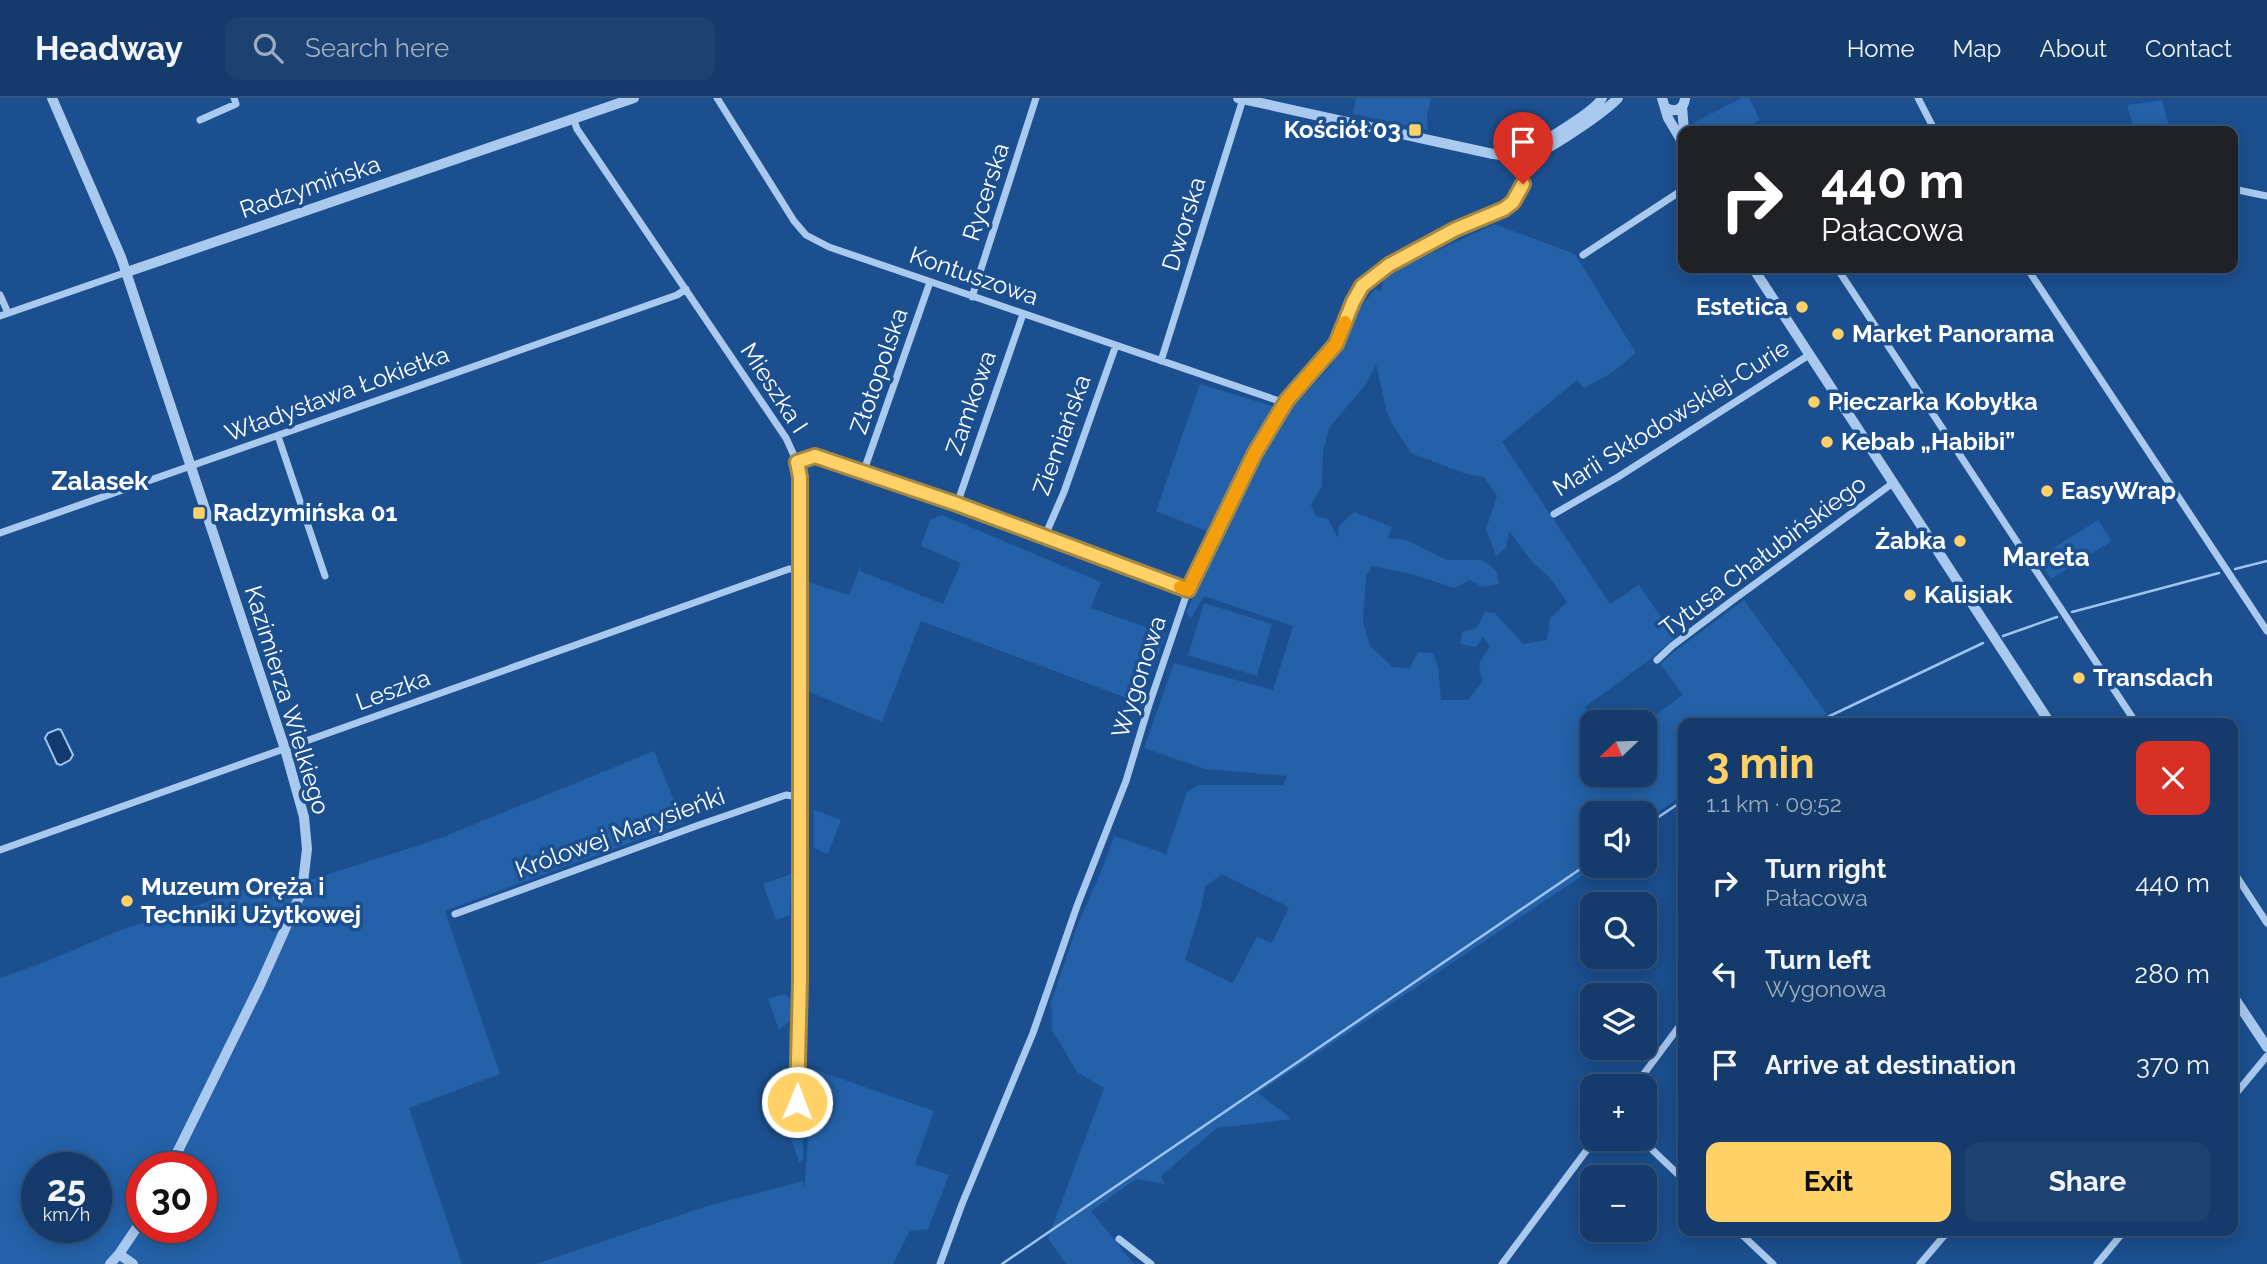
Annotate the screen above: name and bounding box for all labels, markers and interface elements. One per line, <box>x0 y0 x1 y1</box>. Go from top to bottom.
search box <box>225 17 715 80</box>
text: Headway <box>35 29 183 68</box>
icon: search <box>249 29 287 67</box>
text: Search here <box>305 33 449 63</box>
text: Home <box>1847 34 1915 63</box>
text: Map <box>1953 34 2001 63</box>
text: About <box>2039 34 2107 63</box>
text: Contact <box>2145 34 2232 63</box>
pin <box>1493 112 1553 184</box>
place label: Kościół 03 <box>1284 115 1401 144</box>
marker: Kościół 03 <box>1407 122 1423 138</box>
icon: arrive <box>1504 123 1542 161</box>
street label: Rycerska <box>956 139 1015 244</box>
street label: Radzymińska <box>236 149 384 224</box>
text: 440 m <box>1821 152 1964 209</box>
icon: right <box>1706 154 1797 245</box>
street label: Dworska <box>1156 174 1211 274</box>
text: Pałacowa <box>1821 211 1964 248</box>
street label: Kontuszowa <box>906 240 1042 311</box>
place label: Estetica <box>1696 292 1788 321</box>
marker: Estetica <box>1794 299 1810 315</box>
street label: Złotopolska <box>843 304 914 438</box>
place label: Market Panorama <box>1852 319 2055 348</box>
marker: Market Panorama <box>1830 326 1846 342</box>
street label: Marii Skłodowskiej-Curie <box>1547 333 1794 502</box>
street label: Mieszka I <box>735 337 814 438</box>
street label: Władysława Łokietka <box>221 339 453 448</box>
street label: Zamkowa <box>939 347 1002 459</box>
street label: Ziemiańska <box>1026 371 1097 499</box>
place label: Pieczarka Kobyłka <box>1828 387 2038 416</box>
marker: Pieczarka Kobyłka <box>1806 394 1822 410</box>
place label: Kebab „Habibi” <box>1841 427 2015 456</box>
marker: Kebab „Habibi” <box>1819 434 1835 450</box>
district label: Zalasek <box>51 466 149 496</box>
street label: Tytusa Chałubińskiego <box>1654 469 1871 643</box>
place label: EasyWrap <box>2061 476 2176 505</box>
marker: EasyWrap <box>2039 483 2055 499</box>
place label: Radzymińska 01 <box>213 498 397 527</box>
marker: Radzymińska 01 <box>191 505 207 521</box>
place label: Żabka <box>1875 526 1946 555</box>
marker: Żabka <box>1952 533 1968 549</box>
district label: Mareta <box>2002 542 2090 572</box>
place label: Kalisiak <box>1924 580 2013 609</box>
street label: Kazimierza Wielkiego <box>239 582 336 818</box>
marker: Kalisiak <box>1902 587 1918 603</box>
street label: Wygonowa <box>1105 612 1172 742</box>
street label: Leszka <box>352 663 434 716</box>
place label: Transdach <box>2093 663 2213 692</box>
marker: Transdach <box>2071 670 2087 686</box>
north arrow <box>1580 710 1657 788</box>
map controls <box>1580 710 1657 1242</box>
text: 3 min <box>1706 739 1815 788</box>
button: close <box>2136 741 2210 815</box>
street label: Królowej Marysieńki <box>511 781 729 884</box>
text: 1.1 km · 09:52 <box>1706 790 1842 817</box>
button: sound <box>1580 801 1657 878</box>
text: Turn right <box>1765 854 1886 884</box>
icon: right <box>1706 864 1744 902</box>
text: 440 m <box>2135 868 2210 898</box>
place label: Muzeum Oręża i Techniki Użytkowej <box>141 872 361 929</box>
text: Pałacowa <box>1765 884 1868 911</box>
button: search <box>1580 892 1657 969</box>
marker: Muzeum Oręża i Techniki Użytkowej <box>119 893 135 909</box>
text: Turn left <box>1765 945 1871 975</box>
icon: left <box>1706 955 1744 993</box>
text: 280 m <box>2135 959 2210 989</box>
text: Wygonowa <box>1765 975 1886 1002</box>
button: layers <box>1580 983 1657 1060</box>
icon: arrive <box>1706 1046 1744 1084</box>
text: Arrive at destination <box>1765 1050 2016 1080</box>
text: 370 m <box>2136 1050 2210 1080</box>
position arrow <box>760 1065 834 1139</box>
button: + <box>1580 1074 1657 1151</box>
button: Exit <box>1706 1142 1951 1222</box>
button: Share <box>1965 1142 2210 1222</box>
speed limit sign: 30 <box>126 1152 217 1243</box>
button: − <box>1580 1165 1657 1242</box>
text: 25 <box>47 1168 86 1209</box>
text: km/h <box>43 1204 90 1225</box>

